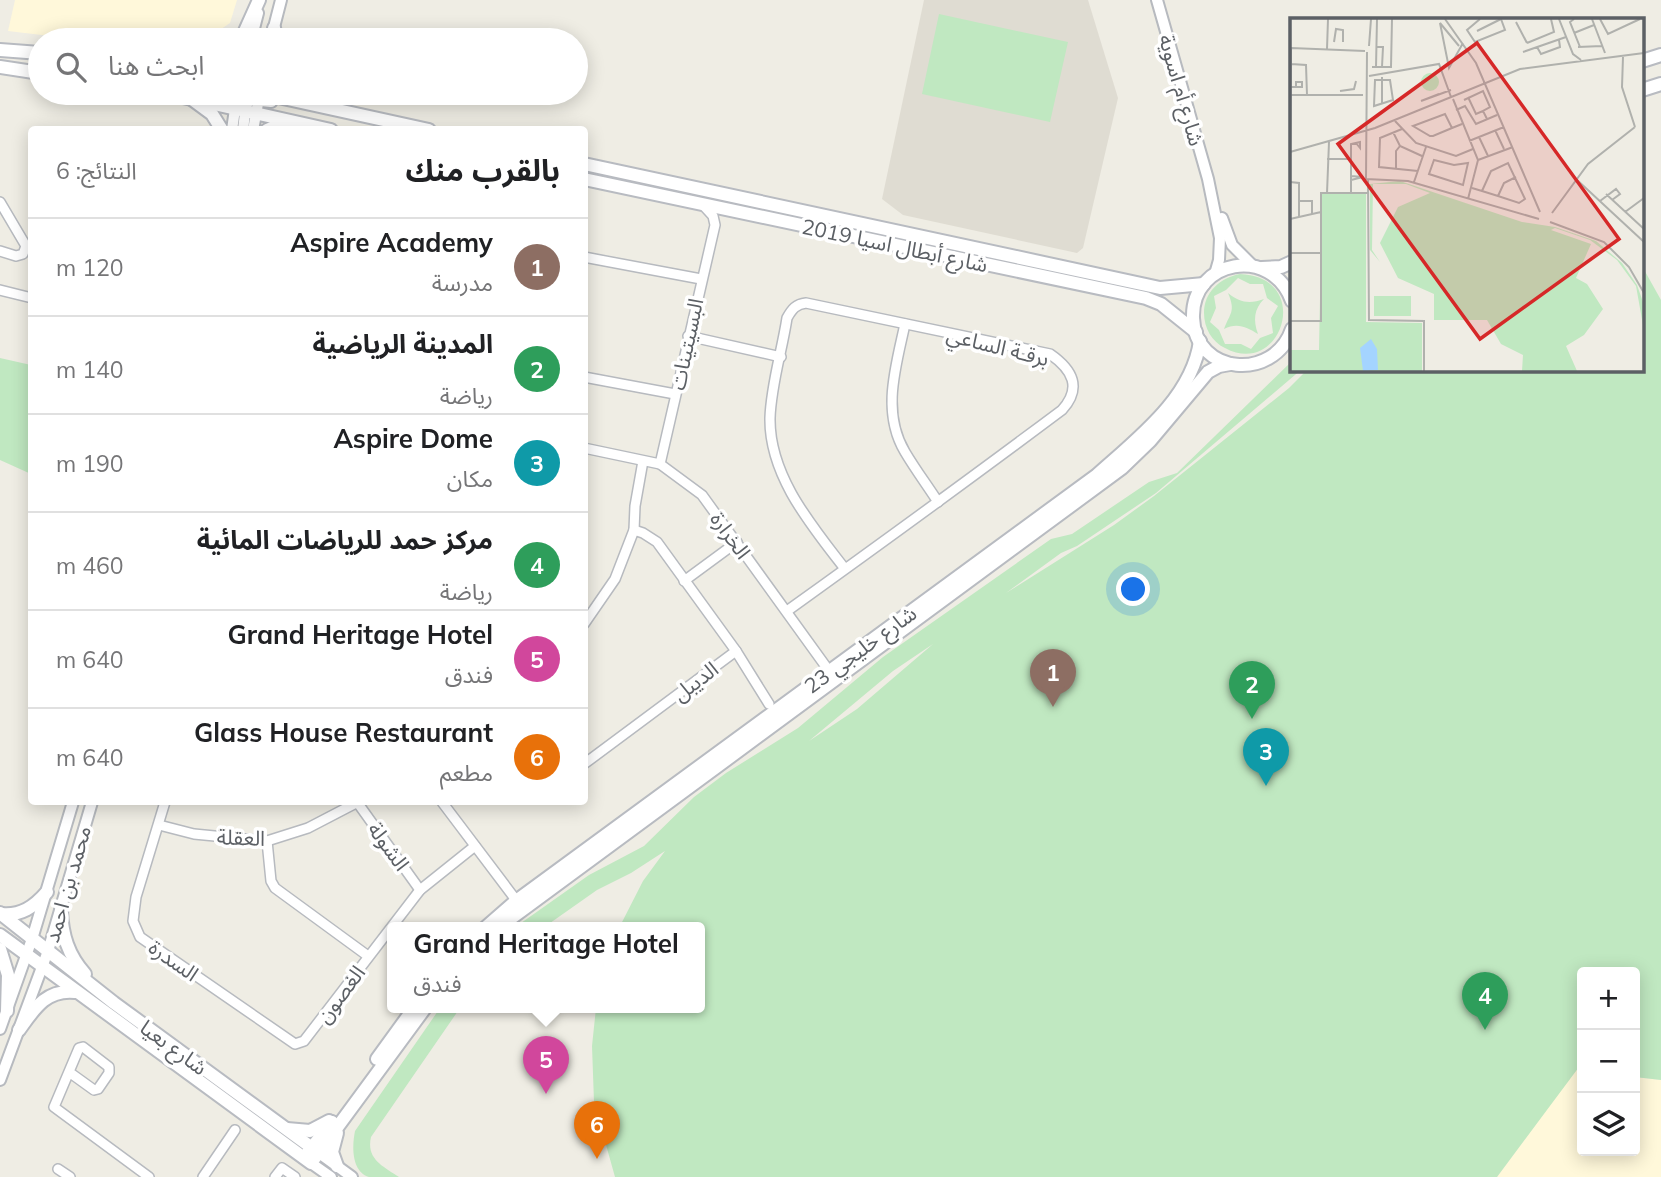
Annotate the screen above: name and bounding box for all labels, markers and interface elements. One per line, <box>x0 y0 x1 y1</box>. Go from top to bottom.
inset map <box>1290 18 1644 371</box>
search box <box>28 28 588 105</box>
street label: شارع أم اسوية <box>1150 31 1210 150</box>
icon: search <box>52 48 90 86</box>
text: ابحث هنا <box>108 49 204 82</box>
text: بالقرب منك <box>406 151 560 189</box>
text: النتائج: 6 <box>56 156 137 185</box>
street label: شارع أبطال اسيا 2019 <box>799 213 990 280</box>
text: Aspire Academy <box>290 226 493 259</box>
text: 120 m <box>56 253 124 282</box>
text: 1 <box>530 253 544 282</box>
text: مدرسة <box>432 268 493 297</box>
street label: البسيتينات <box>664 296 708 392</box>
street label: برقـة الساعي <box>943 321 1052 375</box>
text: المدينة الرياضية <box>312 327 493 360</box>
text: 140 m <box>56 355 124 384</box>
text: 2 <box>530 355 544 384</box>
text: رياضة <box>440 381 493 410</box>
text: Aspire Dome <box>334 422 493 455</box>
text: 190 m <box>56 449 124 478</box>
text: 3 <box>530 449 544 478</box>
text: مكان <box>447 464 493 493</box>
street label: الخرارة <box>705 506 757 564</box>
text: مركز حمد للرياضات المائية <box>197 523 493 556</box>
text: 460 m <box>56 551 124 580</box>
text: 4 <box>530 551 544 580</box>
your location <box>1116 572 1150 606</box>
text: رياضة <box>440 577 493 606</box>
street label: شارع خليجي 23 <box>799 600 923 702</box>
text: Grand Heritage Hotel <box>228 618 493 651</box>
text: 640 m <box>56 645 124 674</box>
text: 5 <box>530 645 544 674</box>
pin: 1 <box>1030 649 1076 707</box>
street label: الديبل <box>667 655 723 707</box>
text: فندق <box>445 660 493 689</box>
pin: 2 <box>1229 661 1275 719</box>
text: Glass House Restaurant <box>194 716 493 749</box>
pin: 3 <box>1243 728 1289 786</box>
text: 640 m <box>56 743 124 772</box>
text: 6 <box>530 743 544 772</box>
text: مطعم <box>440 758 493 787</box>
street label: الشولة <box>363 817 415 875</box>
street label: محمد بن احمد <box>38 823 96 945</box>
street label: العقلة <box>216 823 266 851</box>
popup <box>387 922 705 1013</box>
text: Grand Heritage Hotel <box>413 927 679 960</box>
street label: السدرة <box>144 934 204 986</box>
street label: الغصون <box>310 960 370 1028</box>
map controls <box>1577 967 1640 1156</box>
button: + <box>1577 967 1640 1030</box>
text: فندق <box>413 969 462 998</box>
pin: 4 <box>1462 972 1508 1030</box>
street label: شارع بعيا <box>133 1014 213 1083</box>
button: − <box>1577 1030 1640 1093</box>
pin: 5 <box>523 1036 569 1094</box>
button: layers <box>1577 1093 1640 1156</box>
pin: 6 <box>574 1101 620 1159</box>

